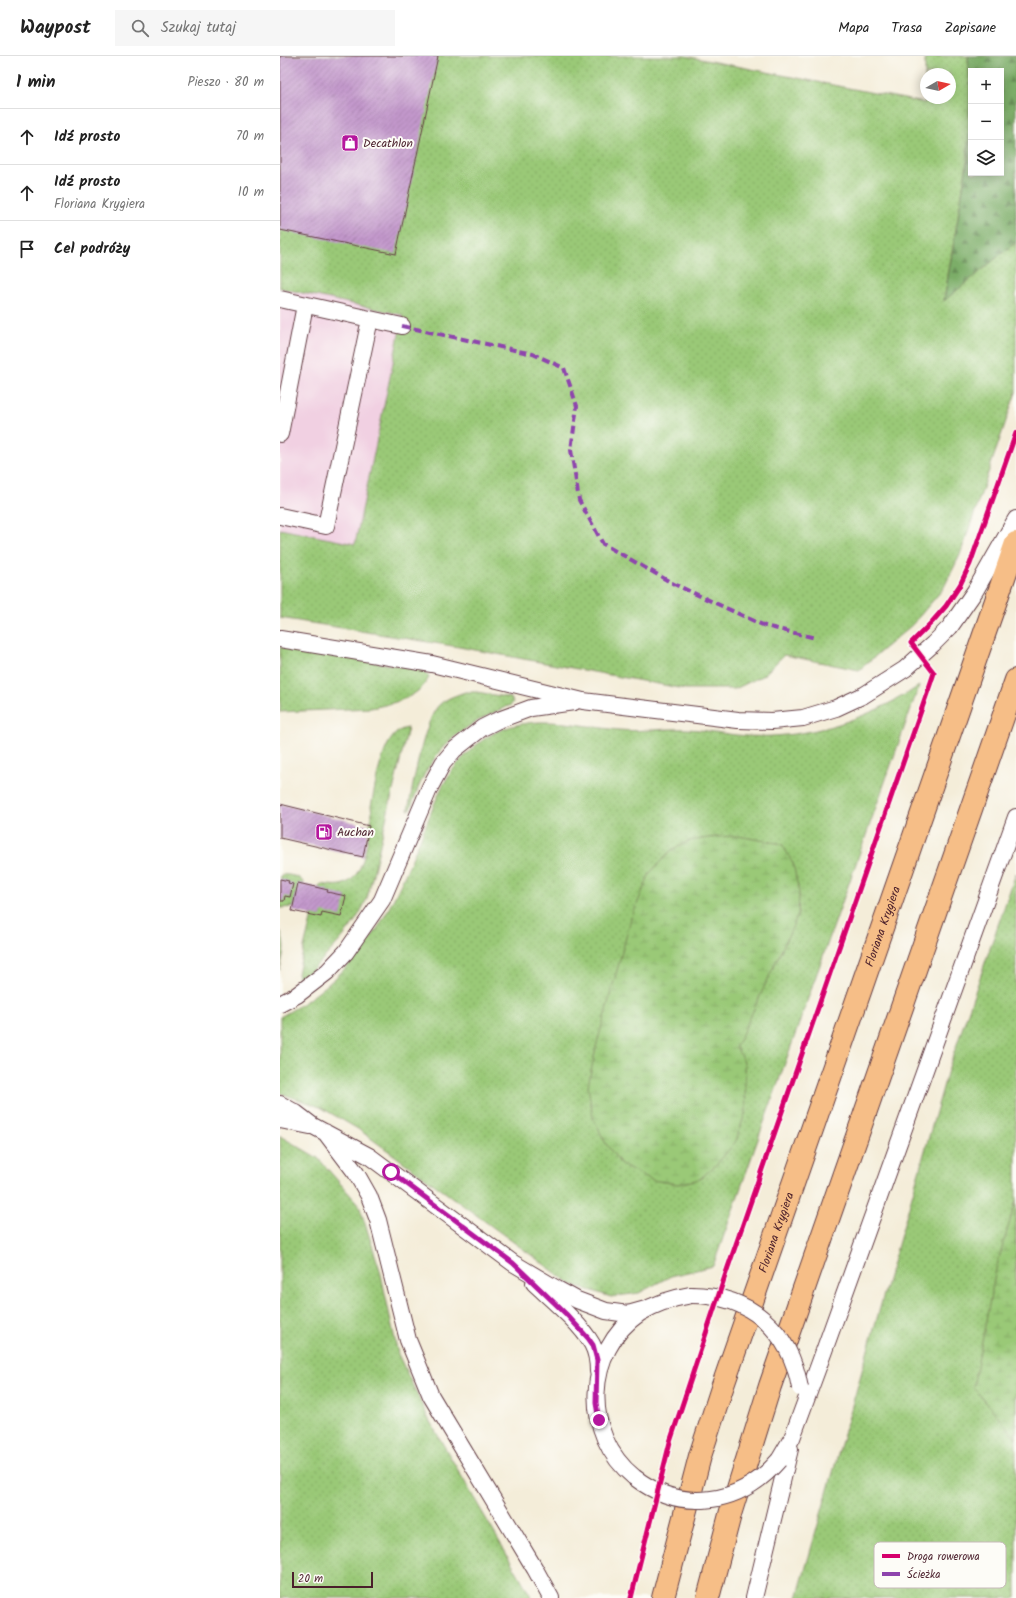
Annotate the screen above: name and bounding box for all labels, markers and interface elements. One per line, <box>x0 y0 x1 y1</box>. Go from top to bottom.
search box <box>115 10 395 46</box>
text: Waypost <box>20 13 91 43</box>
text: Szukaj tutaj <box>161 16 236 40</box>
icon: search <box>129 17 151 39</box>
text: Mapa <box>838 17 869 39</box>
text: Trasa <box>891 17 922 39</box>
text: Zapisane <box>944 17 996 39</box>
north arrow <box>920 68 956 104</box>
map controls <box>968 68 1004 176</box>
button: + <box>968 68 1004 104</box>
text: 1 min <box>16 69 55 96</box>
text: Pieszo · 80 m <box>187 72 264 93</box>
button: − <box>968 104 1004 140</box>
text: Idź prosto <box>54 125 120 149</box>
icon: ahead <box>16 126 38 148</box>
text: 70 m <box>236 126 264 147</box>
shop icon: Decathlon <box>340 133 360 153</box>
place label: Decathlon <box>363 134 413 153</box>
button: layers <box>968 140 1004 176</box>
text: Idź prosto <box>54 170 120 194</box>
icon: ahead <box>16 182 38 204</box>
text: 10 m <box>238 182 264 203</box>
text: Floriana Krygiera <box>54 194 145 215</box>
text: Cel podróży <box>54 237 130 261</box>
icon: arrive <box>16 238 38 260</box>
fuel station icon: Auchan <box>314 822 334 842</box>
place label: Auchan <box>337 823 374 842</box>
street label: Floriana Krygiera <box>860 883 906 969</box>
route start <box>382 1163 400 1181</box>
street label: Floriana Krygiera <box>754 1189 800 1275</box>
route end <box>590 1411 608 1429</box>
legend <box>874 1542 1006 1588</box>
text: Droga rowerowa <box>907 1548 980 1566</box>
text: Ścieżka <box>907 1566 940 1584</box>
scale bar <box>292 1570 373 1589</box>
text: 20 m <box>298 1570 323 1588</box>

